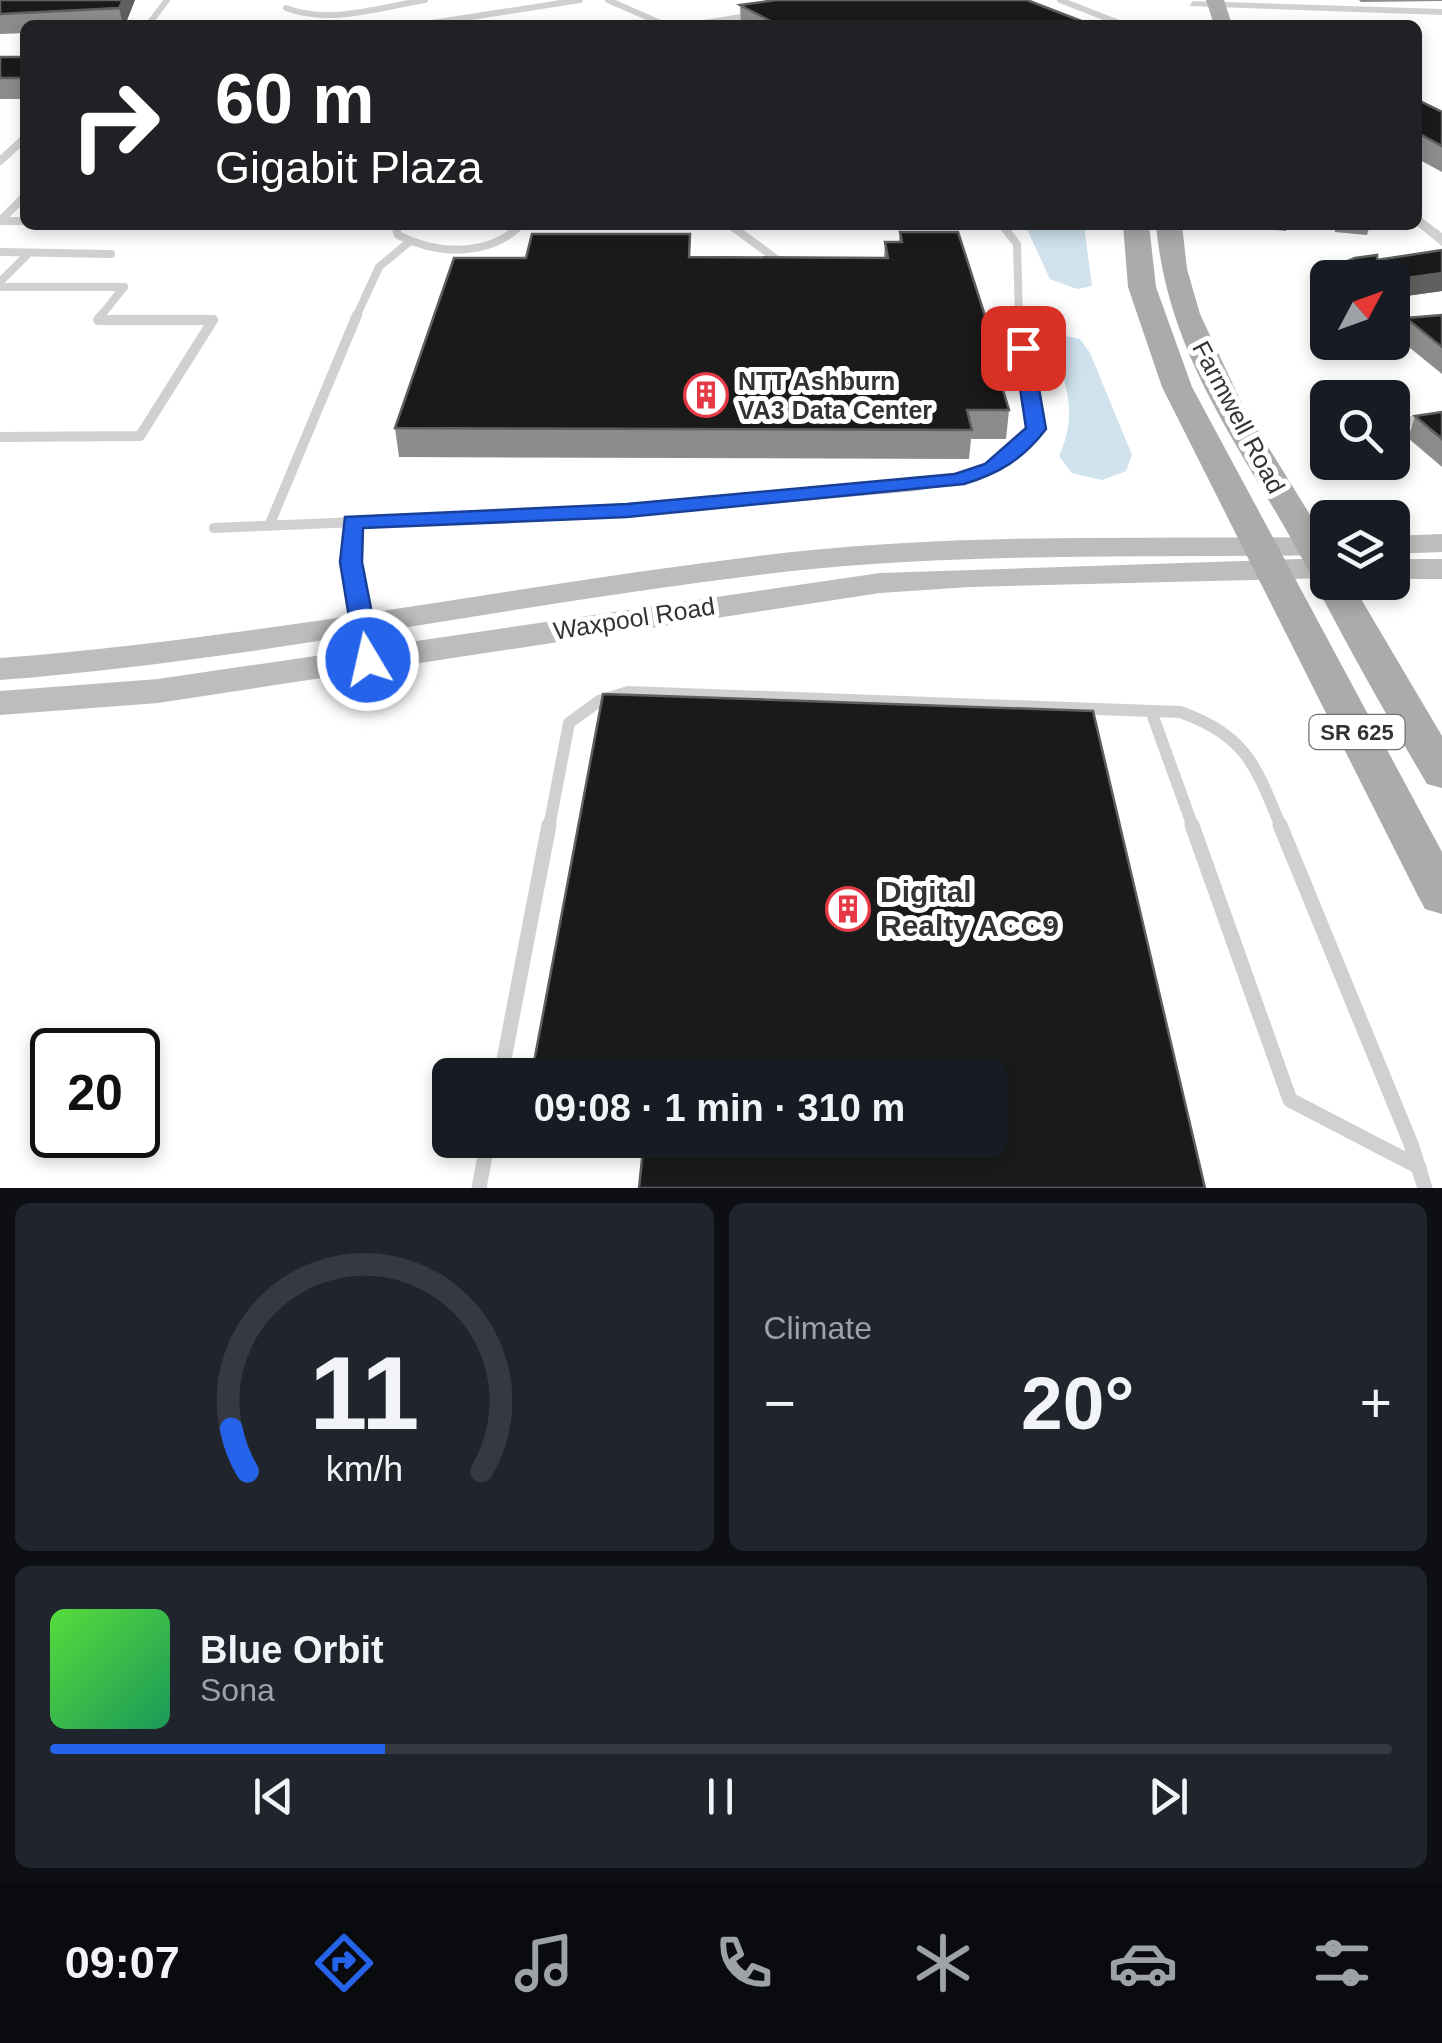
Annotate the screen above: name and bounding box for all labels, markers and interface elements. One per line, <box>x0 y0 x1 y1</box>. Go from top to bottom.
icon: right <box>50 60 180 190</box>
text: 60 m <box>215 60 375 138</box>
text: Gigabit Plaza <box>215 142 483 193</box>
north arrow <box>1310 260 1410 360</box>
map controls <box>1310 260 1410 600</box>
pin <box>981 306 1066 391</box>
icon: arrive <box>996 321 1051 376</box>
street label: Farmwell Road <box>1187 336 1291 498</box>
place label: NTT Ashburn VA3 Data Center <box>738 367 932 424</box>
building icon: NTT Ashburn VA3 Data Center <box>683 372 729 418</box>
button: search <box>1310 380 1410 480</box>
button: layers <box>1310 500 1410 600</box>
street label: Waxpool Road <box>551 591 717 645</box>
position arrow <box>316 608 420 712</box>
road number: SR 625 <box>1310 715 1404 749</box>
place label: Digital Realty ACC9 <box>880 875 1059 942</box>
building icon: Digital Realty ACC9 <box>825 886 871 932</box>
speed limit sign: 20 <box>30 1028 160 1158</box>
text: 09:08 · 1 min · 310 m <box>534 1087 905 1129</box>
text: Climate <box>764 1310 872 1346</box>
text: 11 <box>309 1335 419 1451</box>
text: 20° <box>1021 1361 1134 1445</box>
text: − <box>764 1372 796 1434</box>
text: + <box>1360 1372 1392 1434</box>
text: km/h <box>326 1449 403 1489</box>
text: Blue Orbit <box>200 1629 384 1671</box>
text: Sona <box>200 1672 275 1708</box>
icon: previous <box>246 1769 301 1824</box>
icon: pause <box>693 1769 748 1824</box>
icon: next <box>1141 1769 1196 1824</box>
icon: directions <box>309 1928 379 1998</box>
icon: music <box>509 1928 579 1998</box>
icon: phone <box>709 1928 779 1998</box>
icon: climate <box>908 1928 978 1998</box>
icon: car <box>1108 1928 1178 1998</box>
icon: filters <box>1307 1928 1377 1998</box>
text: 09:07 <box>65 1937 180 1988</box>

